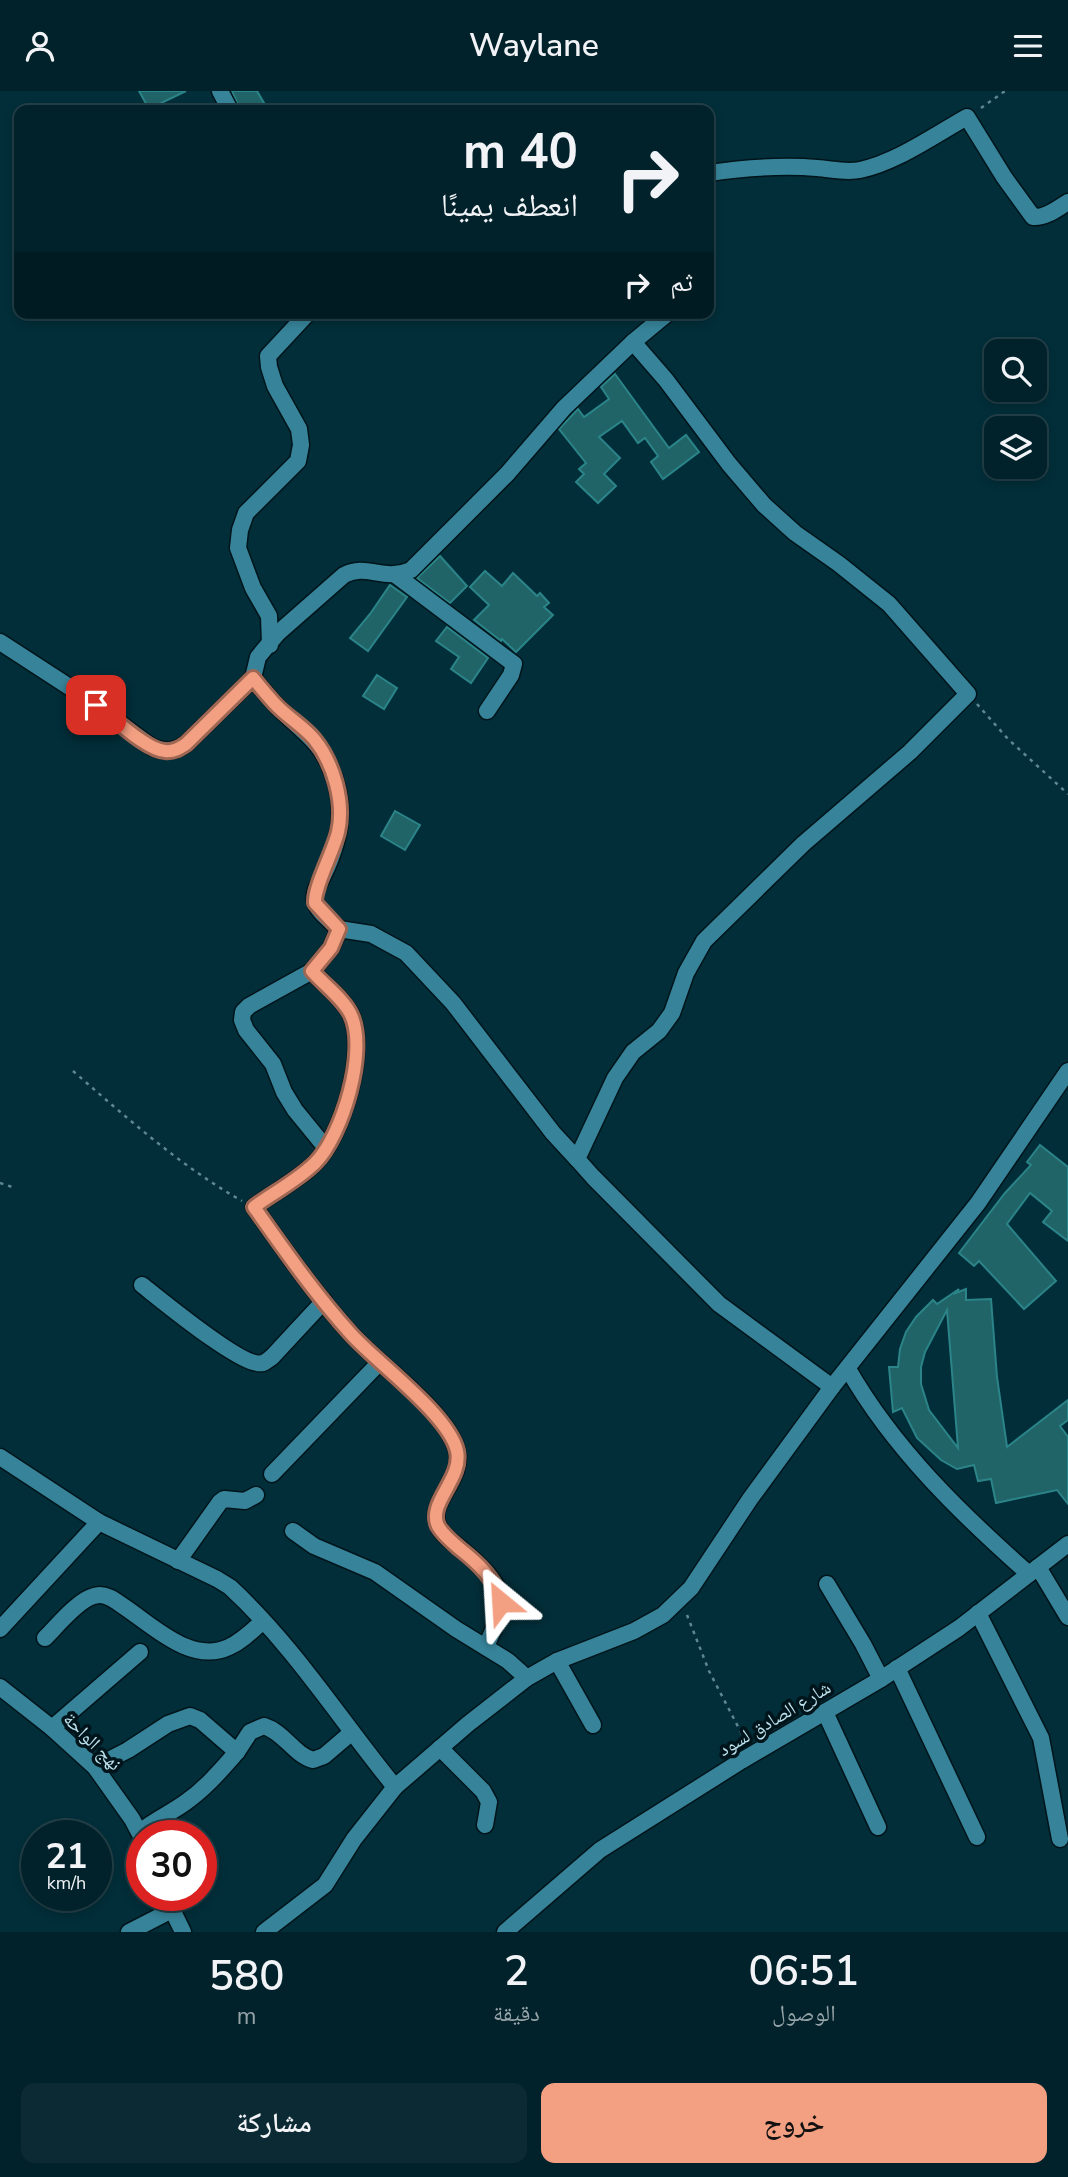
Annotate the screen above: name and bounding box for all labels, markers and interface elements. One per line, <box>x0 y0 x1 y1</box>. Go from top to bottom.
text: Waylane <box>469 24 599 67</box>
icon: person <box>21 27 59 65</box>
icon: menu <box>1009 27 1047 65</box>
text: 40 m <box>463 118 578 185</box>
icon: right <box>602 133 693 224</box>
text: انعطف يمينًا <box>441 184 578 227</box>
text: ثم <box>670 265 693 300</box>
icon: right <box>618 266 656 304</box>
map controls <box>984 339 1047 479</box>
button: search <box>984 339 1047 402</box>
button: layers <box>984 416 1047 479</box>
pin <box>66 675 126 735</box>
icon: arrive <box>77 686 115 724</box>
position arrow <box>464 1565 538 1639</box>
street label: شارع الصادق لسود <box>713 1675 836 1763</box>
street label: نهج الواحة <box>57 1707 127 1777</box>
speed limit sign: 30 <box>126 1820 217 1911</box>
text: 21 <box>45 1833 88 1880</box>
text: km/h <box>47 1871 86 1895</box>
text: 2 <box>504 1943 529 2000</box>
text: 06:51 <box>749 1943 859 2000</box>
text: 580 <box>209 1948 284 2005</box>
text: دقيقة <box>493 1998 540 2029</box>
text: الوصول <box>772 1998 836 2029</box>
text: m <box>237 2001 256 2032</box>
button: مشاركة <box>21 2083 527 2163</box>
button: خروج <box>541 2083 1047 2163</box>

